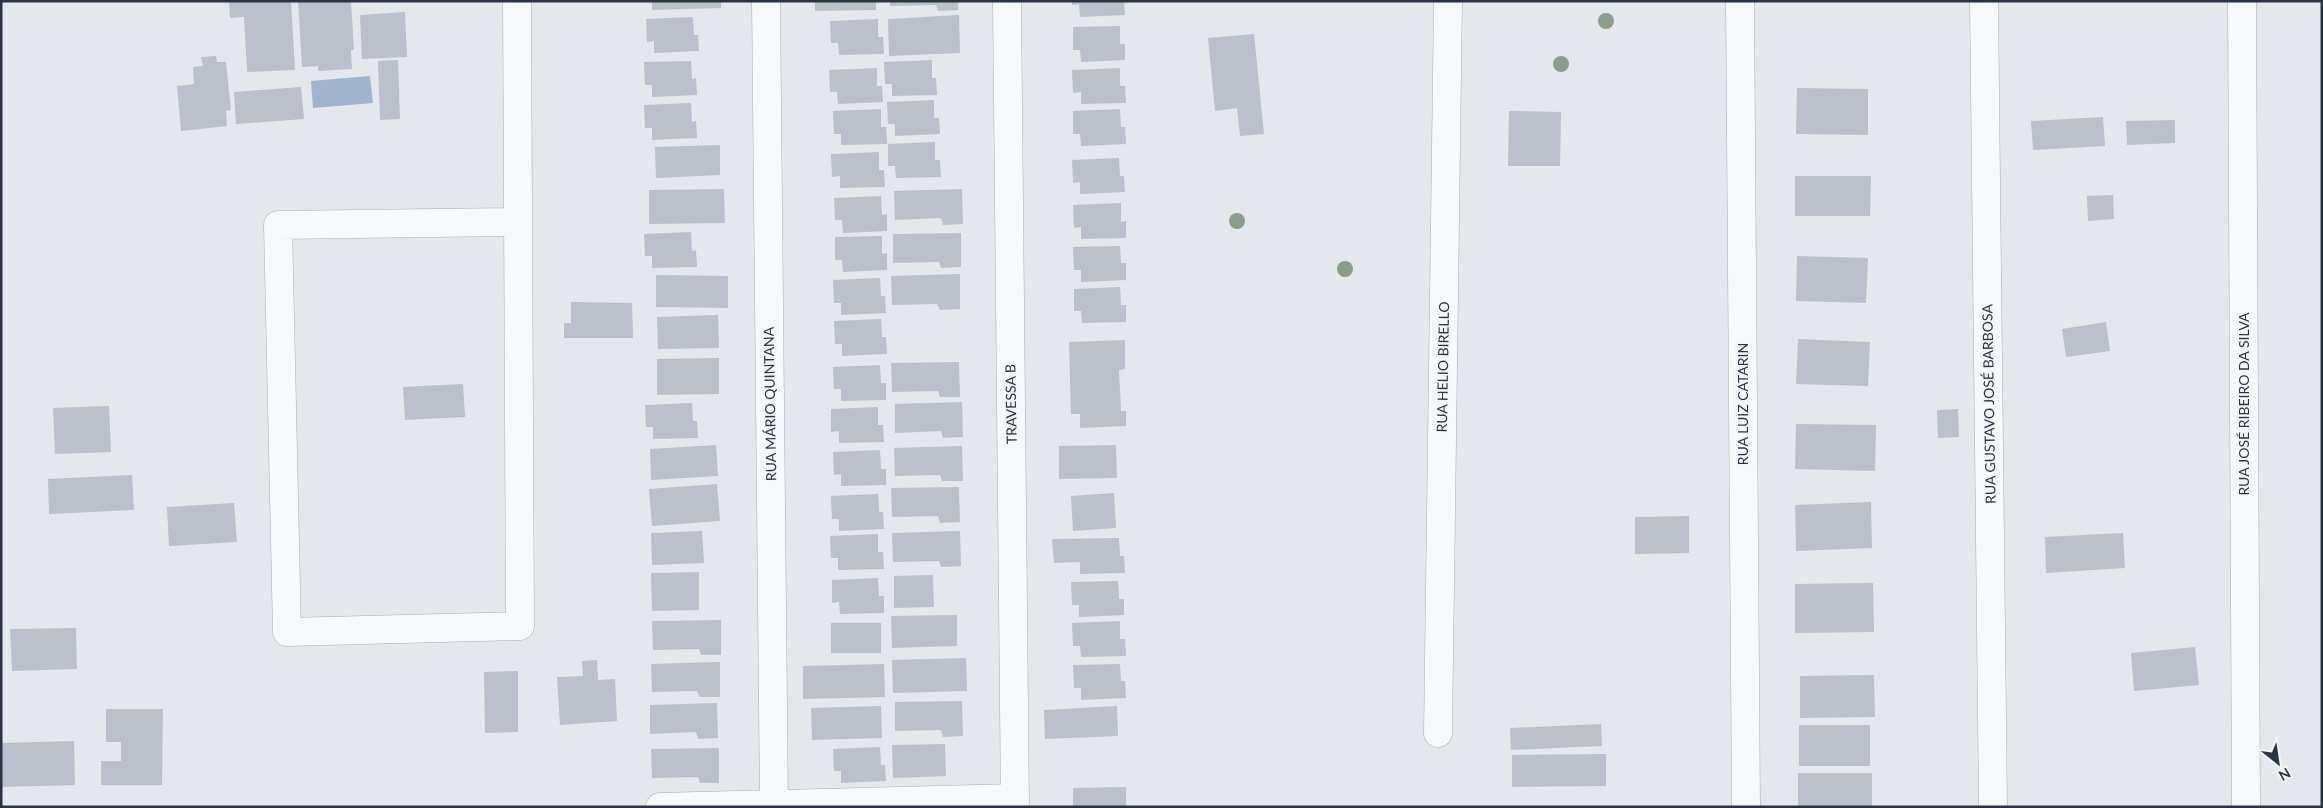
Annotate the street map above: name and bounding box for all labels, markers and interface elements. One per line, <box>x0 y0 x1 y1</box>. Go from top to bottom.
street label: RUA HELIO BIRELLO <box>1433 301 1452 433</box>
street label: RUA GUSTAVO JOSÉ BARBOSA <box>1978 303 1999 504</box>
street label: RUA JOSÉ RIBEIRO DA SILVA <box>2235 312 2252 496</box>
street label: RUA MÁRIO QUINTANA <box>760 326 779 481</box>
street label: RUA LUIZ CATARIN <box>1734 343 1751 465</box>
street label: TRAVESSA B <box>1001 364 1020 444</box>
north arrow <box>2253 738 2303 788</box>
text: N <box>2276 765 2294 785</box>

